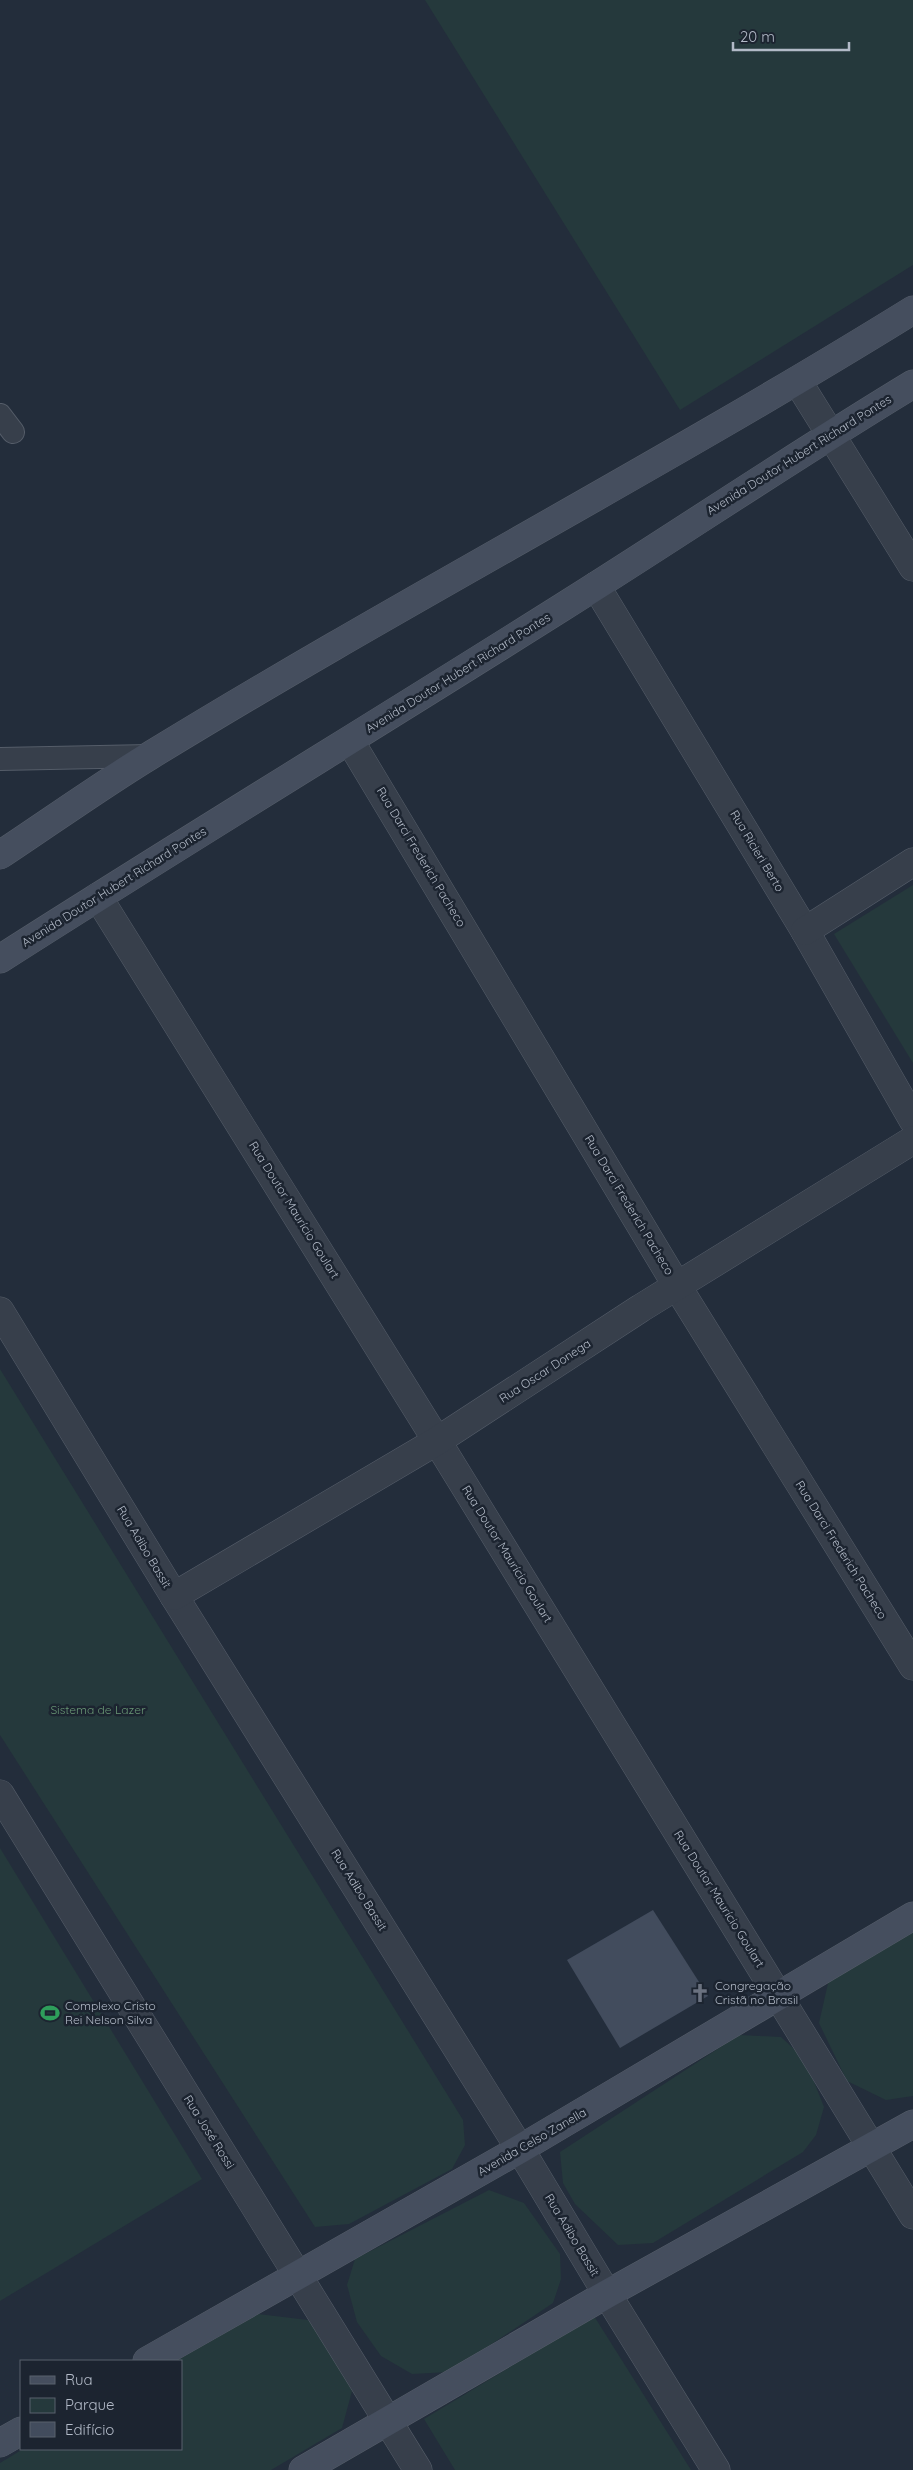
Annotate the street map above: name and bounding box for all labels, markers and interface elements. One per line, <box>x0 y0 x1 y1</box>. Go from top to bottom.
scale bar <box>733 20 849 52</box>
text: 20 m <box>740 27 775 46</box>
street label: Avenida Doutor Hubert Richard Pontes <box>704 391 894 518</box>
street label: Avenida Doutor Hubert Richard Pontes <box>363 609 553 736</box>
street label: Rua Darci Frederich Pacheco <box>374 784 469 929</box>
street label: Rua Ricieri Berto <box>727 807 788 894</box>
street label: Avenida Doutor Hubert Richard Pontes <box>19 823 209 950</box>
street label: Rua Darci Frederich Pacheco <box>582 1132 677 1277</box>
street label: Rua Doutor Maurício Goulart <box>246 1138 343 1281</box>
street label: Rua Oscar Donega <box>496 1335 593 1406</box>
street label: Rua Darci Frederich Pacheco <box>793 1478 890 1622</box>
street label: Rua Doutor Maurício Goulart <box>459 1482 556 1625</box>
street label: Rua Adibo Bassit <box>114 1503 175 1591</box>
park label: Sistema de Lazer <box>50 1702 146 1717</box>
street label: Rua Doutor Maurício Goulart <box>671 1827 768 1970</box>
street label: Rua Adibo Bassit <box>328 1846 391 1933</box>
place label: Congregação Cristã no Brasil <box>715 1978 798 2007</box>
church icon: Congregação Cristã no Brasil <box>689 1982 711 2004</box>
place label: Complexo Cristo Rei Nelson Silva <box>65 1998 156 2027</box>
sports icon: Complexo Cristo Rei Nelson Silva <box>39 2002 61 2024</box>
street label: Rua José Rossi <box>181 2092 238 2171</box>
street label: Avenida Celso Zanella <box>475 2104 589 2179</box>
street label: Rua Adibo Bassit <box>542 2191 603 2279</box>
legend <box>20 2360 182 2450</box>
text: Rua <box>65 2370 93 2389</box>
text: Parque <box>65 2395 115 2414</box>
text: Edifício <box>65 2420 114 2439</box>

